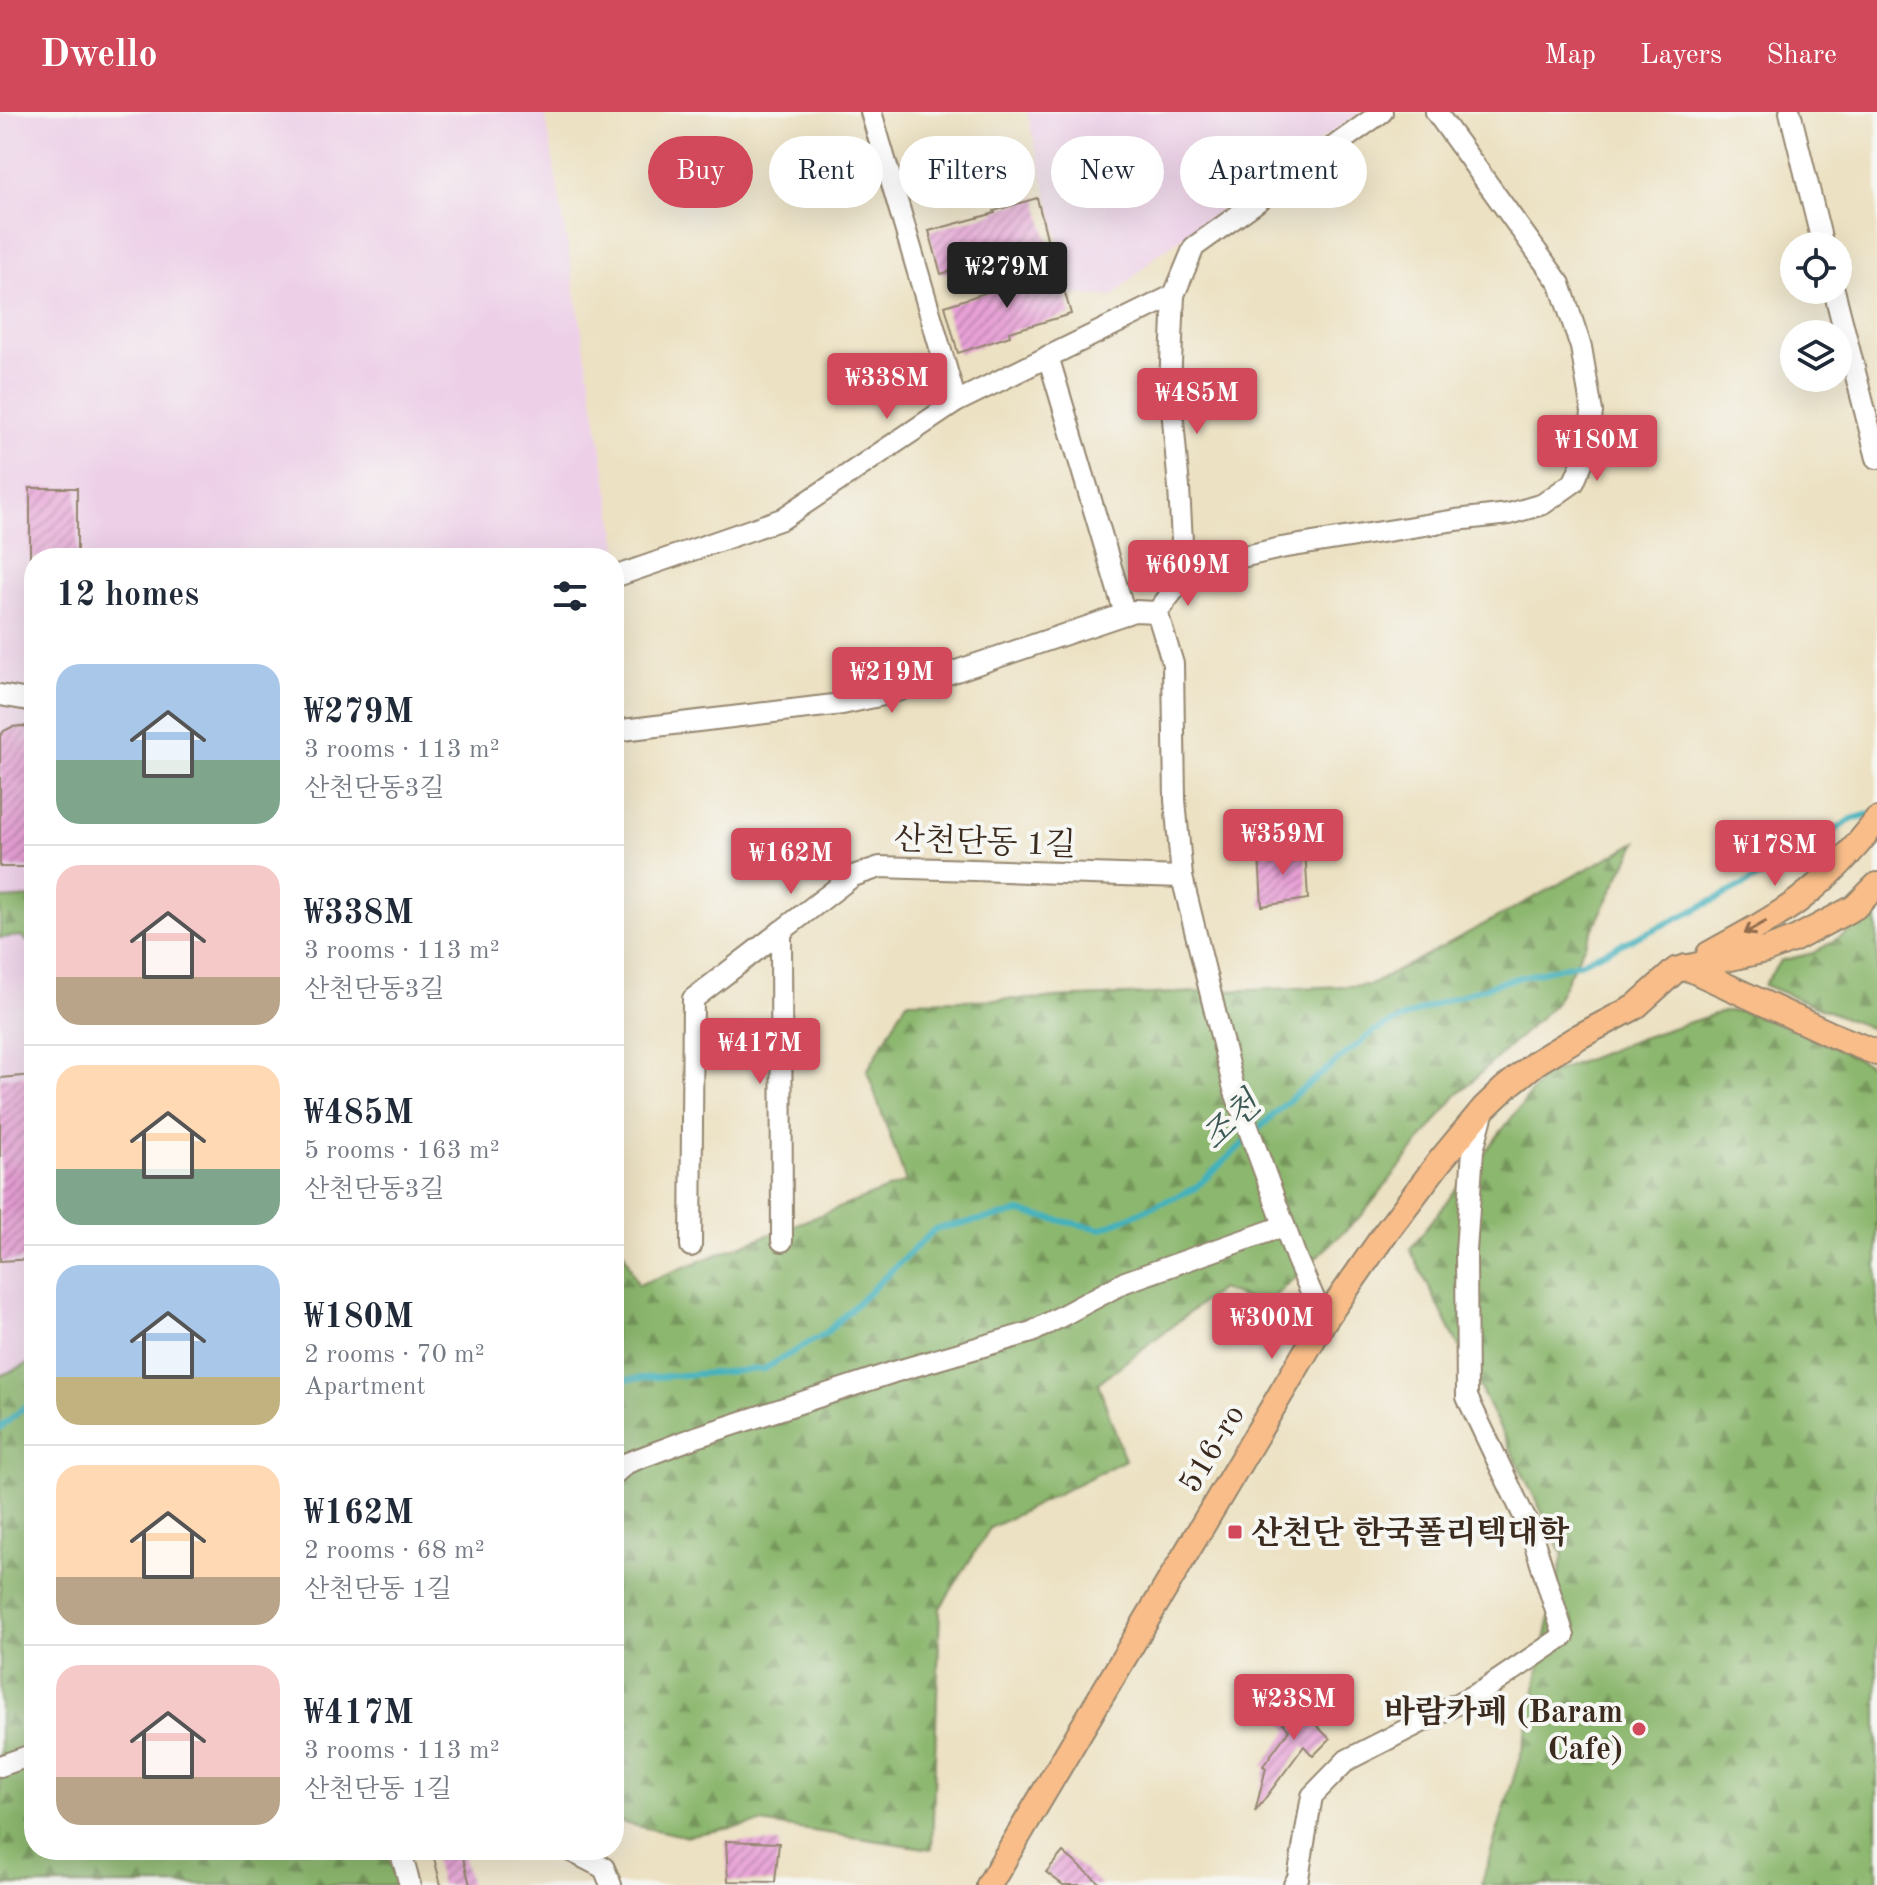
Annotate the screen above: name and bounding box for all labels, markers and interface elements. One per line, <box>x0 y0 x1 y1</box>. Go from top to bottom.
text: Dwello <box>40 37 158 75</box>
text: Map <box>1544 42 1596 70</box>
text: Layers <box>1640 42 1722 70</box>
text: Share <box>1766 42 1837 70</box>
chip: Buy <box>648 136 753 208</box>
chip: Rent <box>769 136 883 208</box>
chip: Filters <box>899 136 1035 208</box>
chip: New <box>1051 136 1164 208</box>
chip: Apartment <box>1180 136 1367 208</box>
map controls <box>1780 232 1852 392</box>
button: locate <box>1780 232 1852 304</box>
pin: ₩279M <box>951 242 1063 310</box>
text: ₩279M <box>965 255 1049 281</box>
button: layers <box>1780 320 1852 392</box>
pin: ₩338M <box>831 353 943 421</box>
text: ₩338M <box>845 366 929 392</box>
pin: ₩485M <box>1141 368 1253 436</box>
text: ₩485M <box>1155 381 1239 407</box>
pin: ₩180M <box>1541 415 1653 483</box>
text: ₩180M <box>1555 428 1639 454</box>
pin: ₩609M <box>1132 540 1244 608</box>
text: ₩609M <box>1146 553 1230 579</box>
icon: filters <box>548 574 592 618</box>
text: 12 homes <box>56 579 199 613</box>
pin: ₩219M <box>836 647 948 715</box>
text: ₩219M <box>850 660 934 686</box>
icon: home <box>120 696 216 792</box>
text: ₩279M <box>304 696 413 730</box>
text: 3 rooms · 113 m² <box>304 737 500 763</box>
text: 산천단동3길 <box>304 776 445 802</box>
pin: ₩359M <box>1227 809 1339 877</box>
pin: ₩178M <box>1719 820 1831 888</box>
street label: 산천단동 1길 <box>893 821 1077 863</box>
text: ₩359M <box>1241 822 1325 848</box>
pin: ₩162M <box>735 828 847 896</box>
text: ₩178M <box>1733 833 1817 859</box>
text: ₩162M <box>749 841 833 867</box>
icon: home <box>120 897 216 993</box>
text: ₩338M <box>304 897 413 931</box>
one-way arrow <box>1744 920 1767 936</box>
text: 3 rooms · 113 m² <box>304 938 500 964</box>
text: 산천단동3길 <box>304 977 445 1003</box>
pin: ₩417M <box>704 1018 816 1086</box>
text: ₩417M <box>718 1031 802 1057</box>
water label: 조천 <box>1194 1084 1269 1157</box>
icon: home <box>120 1097 216 1193</box>
text: ₩485M <box>304 1097 413 1131</box>
text: 5 rooms · 163 m² <box>304 1138 500 1164</box>
text: 산천단동3길 <box>304 1177 445 1203</box>
pin: ₩300M <box>1216 1293 1328 1361</box>
icon: home <box>120 1297 216 1393</box>
text: ₩180M <box>304 1301 413 1335</box>
text: ₩300M <box>1230 1306 1314 1332</box>
text: 2 rooms · 70 m² <box>304 1342 485 1368</box>
text: Apartment <box>304 1374 426 1400</box>
street label: 516-ro <box>1175 1400 1252 1499</box>
icon: home <box>120 1497 216 1593</box>
text: ₩162M <box>304 1497 413 1531</box>
place label: 산천단 한국폴리텍대학 <box>1251 1515 1569 1551</box>
marker: 산천단 한국폴리텍대학 <box>1226 1523 1244 1541</box>
text: 2 rooms · 68 m² <box>304 1538 485 1564</box>
text: 산천단동 1길 <box>304 1577 452 1603</box>
pin: ₩238M <box>1238 1674 1350 1742</box>
text: ₩238M <box>1252 1687 1336 1713</box>
place label: 바람카페 (Baram Cafe) <box>1384 1694 1623 1767</box>
icon: home <box>120 1697 216 1793</box>
text: ₩417M <box>304 1697 413 1731</box>
marker: 바람카페 (Baram Cafe) <box>1630 1720 1648 1738</box>
text: 3 rooms · 113 m² <box>304 1738 500 1764</box>
text: 산천단동 1길 <box>304 1777 452 1803</box>

